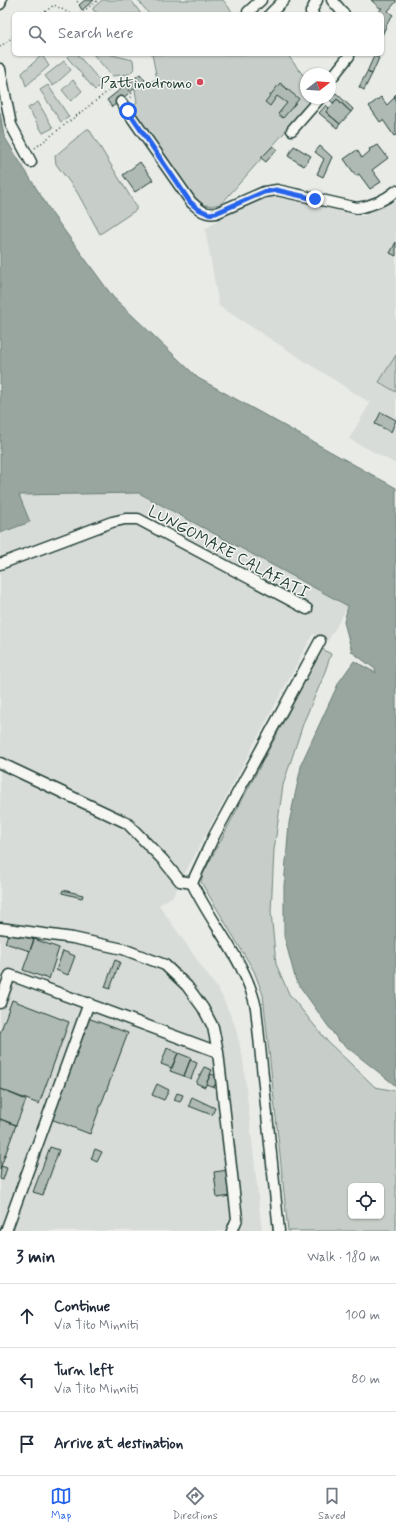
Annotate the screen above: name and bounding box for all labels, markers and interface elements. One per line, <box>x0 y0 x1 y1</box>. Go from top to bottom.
search box <box>12 12 384 56</box>
icon: search <box>26 23 48 45</box>
text: Search here <box>58 24 134 44</box>
north arrow <box>300 68 336 104</box>
place label: Pattinodromo <box>100 73 192 94</box>
marker: Pattinodromo <box>195 77 205 87</box>
route start <box>119 102 137 120</box>
route end <box>306 190 324 208</box>
street label: LUNGOMARE CALAFATI <box>144 501 312 604</box>
map controls <box>348 1183 384 1219</box>
button: locate <box>348 1183 384 1219</box>
text: 3 min <box>16 1246 55 1268</box>
text: Walk · 180 m <box>307 1249 380 1266</box>
text: Continue <box>54 1297 110 1317</box>
icon: ahead <box>16 1305 38 1327</box>
text: 100 m <box>345 1307 380 1324</box>
text: Via Tito Minniti <box>54 1317 138 1334</box>
text: Turn left <box>54 1361 114 1381</box>
icon: left <box>16 1369 38 1391</box>
text: 80 m <box>351 1371 380 1388</box>
text: Via Tito Minniti <box>54 1381 138 1398</box>
icon: arrive <box>16 1433 38 1455</box>
text: Arrive at destination <box>54 1434 183 1454</box>
tab: Map <box>50 1485 72 1523</box>
tab: Directions <box>172 1485 218 1523</box>
tab: Saved <box>318 1485 346 1523</box>

